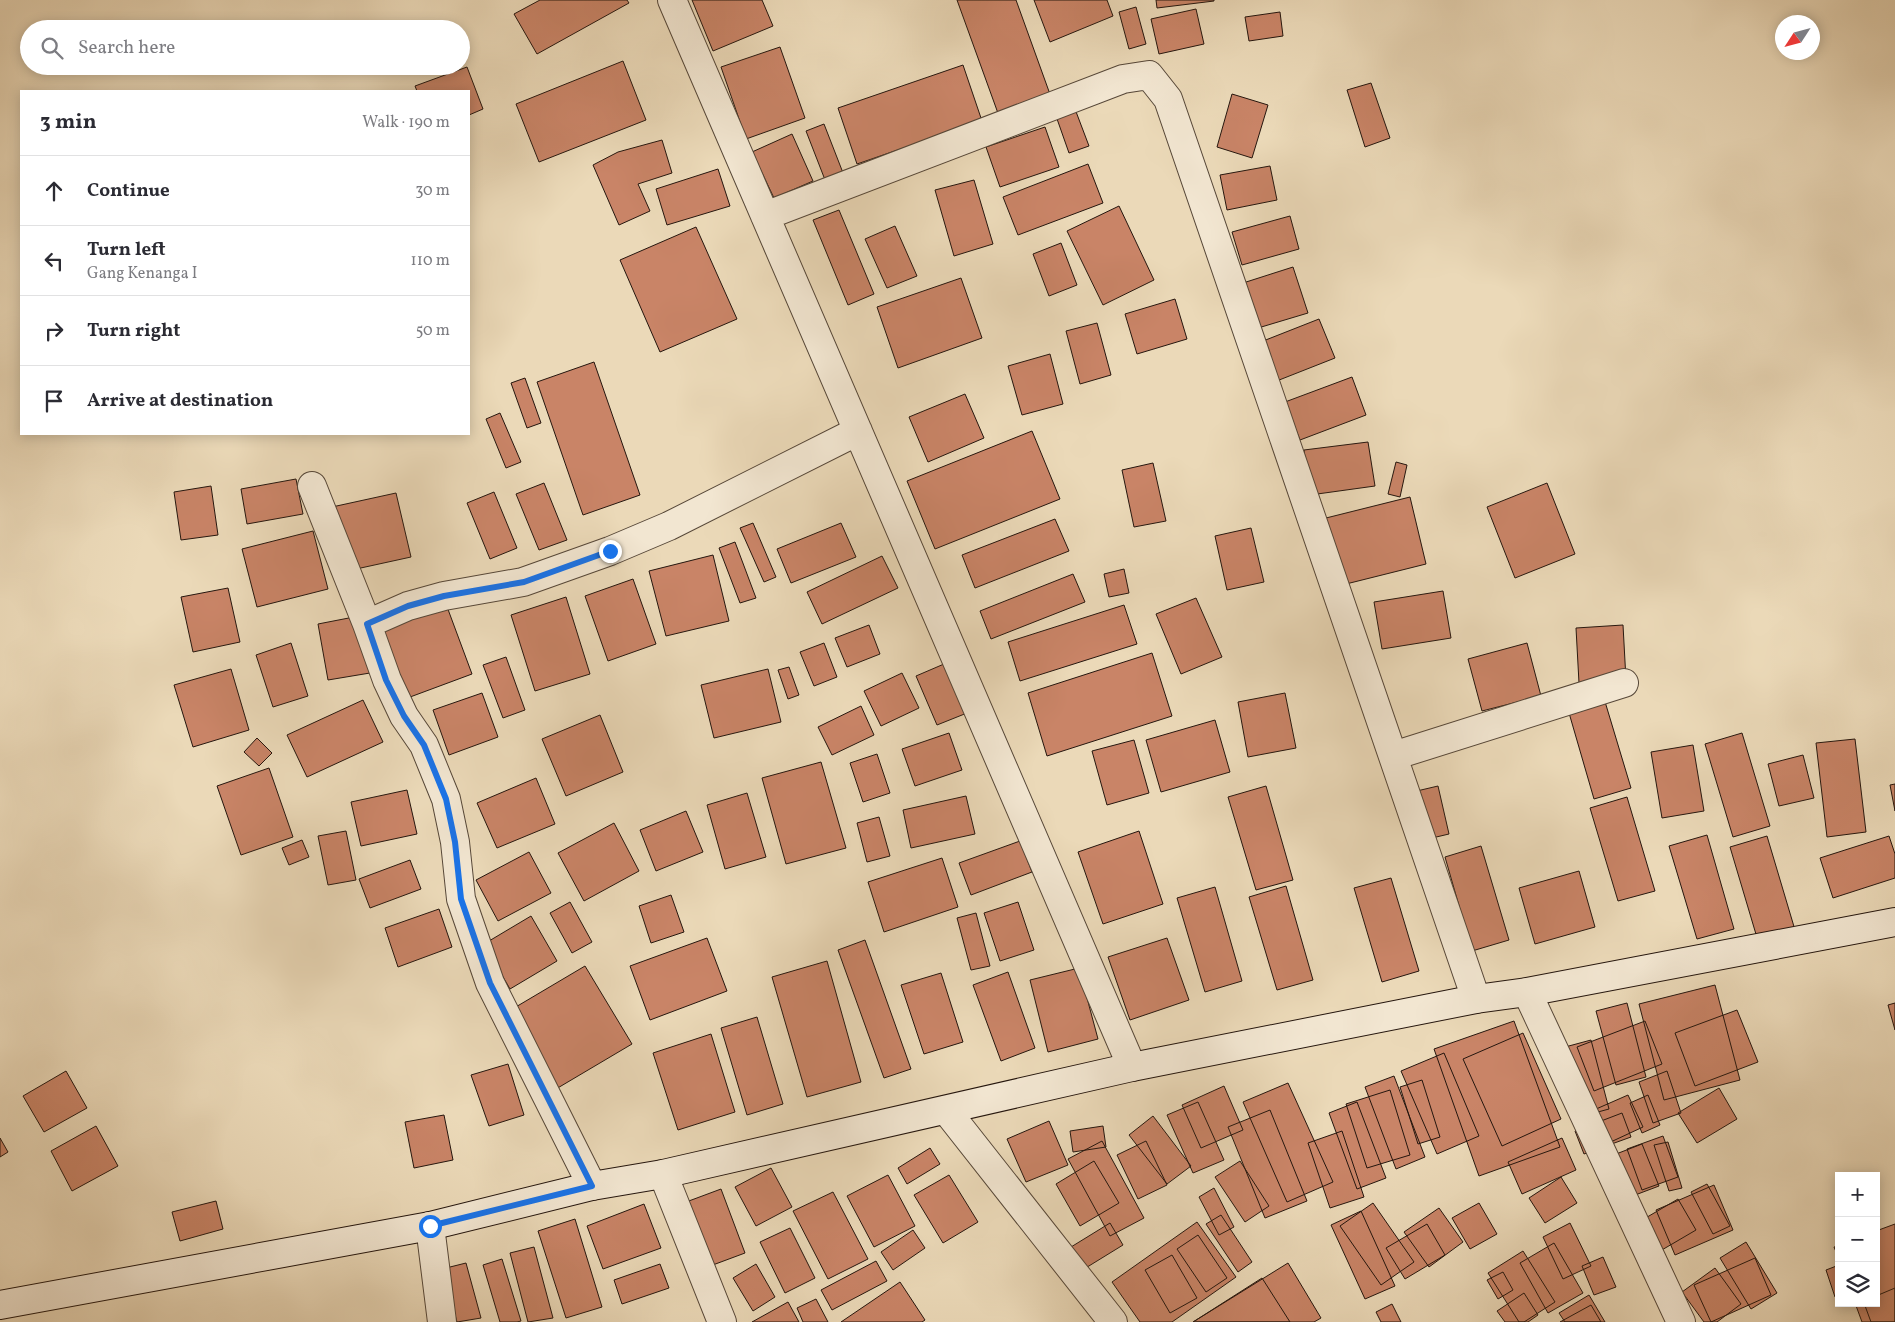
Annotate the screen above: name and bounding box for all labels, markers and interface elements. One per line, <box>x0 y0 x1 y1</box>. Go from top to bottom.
north arrow <box>1775 15 1820 60</box>
search box <box>20 20 470 75</box>
icon: search <box>38 34 66 62</box>
text: Search here <box>78 35 175 61</box>
text: 3 min <box>40 108 96 137</box>
text: Walk · 190 m <box>362 112 450 134</box>
icon: ahead <box>40 177 68 205</box>
text: Continue <box>87 178 170 204</box>
text: 30 m <box>415 180 450 202</box>
text: Turn left <box>87 237 166 263</box>
icon: left <box>40 247 68 275</box>
text: 110 m <box>411 250 450 272</box>
text: Gang Kenanga I <box>87 263 197 285</box>
icon: right <box>40 317 68 345</box>
text: Turn right <box>87 318 180 344</box>
text: 50 m <box>416 320 450 342</box>
icon: arrive <box>40 387 68 415</box>
text: Arrive at destination <box>87 388 273 414</box>
route end <box>599 540 622 563</box>
map controls <box>1835 1172 1880 1307</box>
button: + <box>1835 1172 1880 1217</box>
route start <box>419 1215 442 1238</box>
button: − <box>1835 1217 1880 1262</box>
button: layers <box>1835 1262 1880 1307</box>

